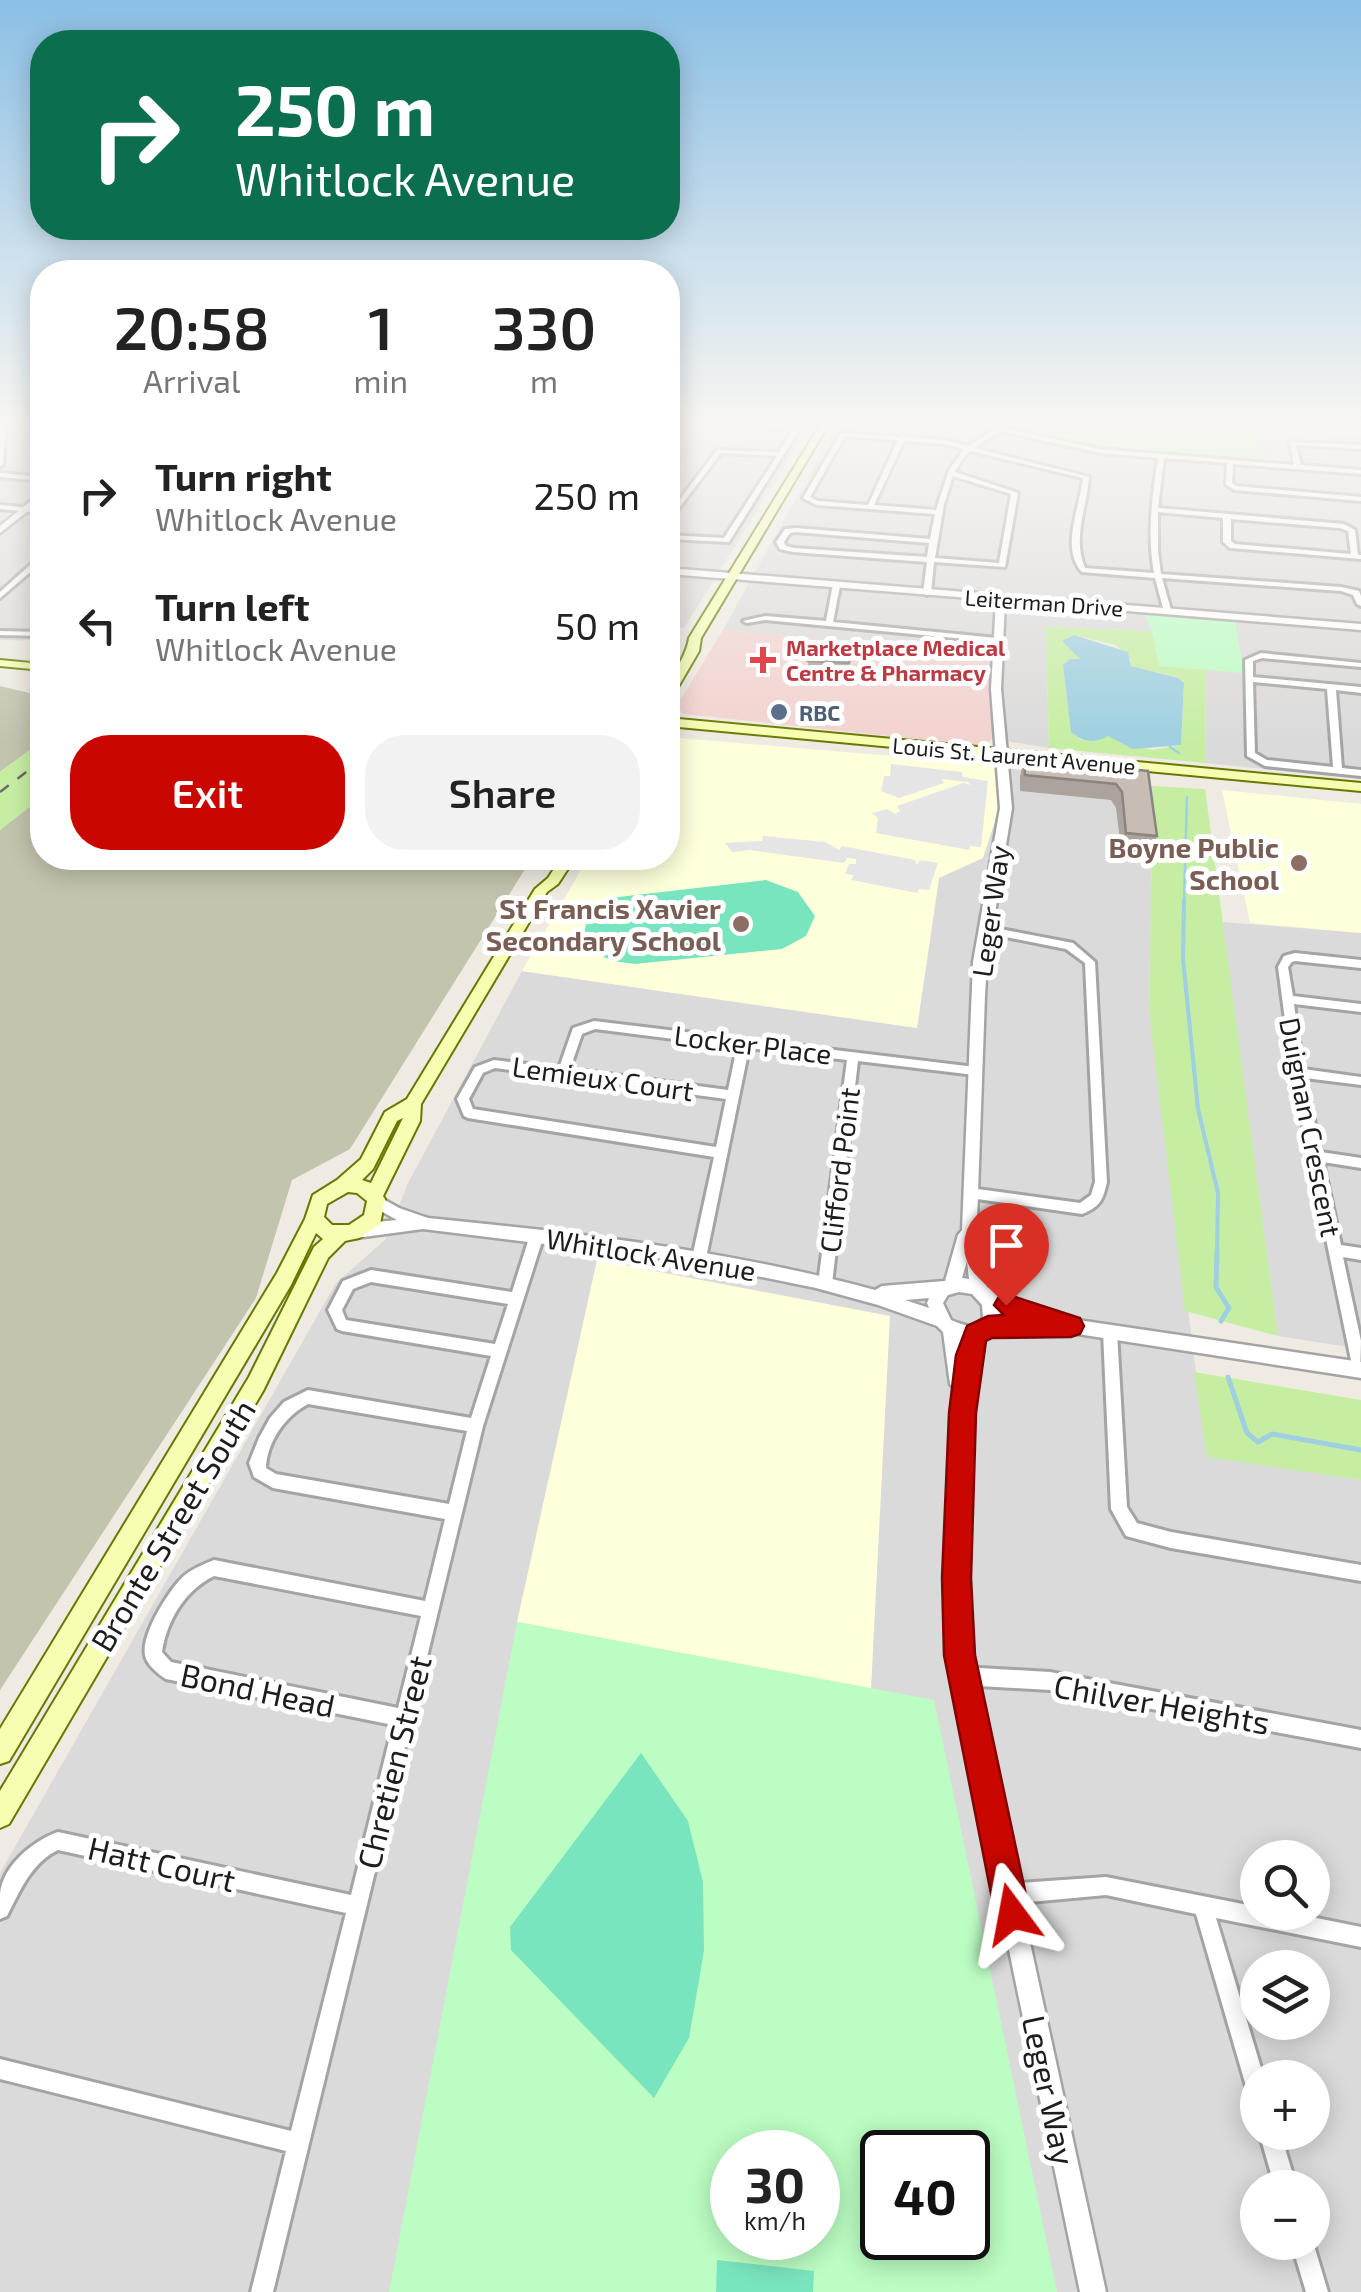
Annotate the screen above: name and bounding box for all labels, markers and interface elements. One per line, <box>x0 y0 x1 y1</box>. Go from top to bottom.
text: 250 m <box>235 66 435 150</box>
icon: right <box>70 70 200 200</box>
text: Whitlock Avenue <box>235 151 575 205</box>
text: 20:58 <box>114 290 270 362</box>
text: 1 <box>368 290 393 362</box>
text: 330 <box>492 290 596 362</box>
text: Arrival <box>143 361 240 399</box>
text: min <box>353 361 408 399</box>
text: m <box>530 361 558 399</box>
text: Turn right <box>155 453 332 499</box>
icon: right <box>70 468 125 523</box>
text: 250 m <box>534 472 640 518</box>
text: Whitlock Avenue <box>155 499 397 537</box>
text: Turn left <box>155 583 310 629</box>
street label: Leiterman Drive <box>964 583 1124 621</box>
icon: left <box>70 598 125 653</box>
text: 50 m <box>555 602 640 648</box>
text: Whitlock Avenue <box>155 629 397 667</box>
place label: Marketplace Medical Centre & Pharmacy <box>786 634 1006 686</box>
marker: Marketplace Medical Centre & Pharmacy <box>750 647 776 673</box>
place label: RBC <box>799 699 840 725</box>
marker: RBC <box>768 701 790 723</box>
street label: Louis St. Laurent Avenue <box>891 731 1137 779</box>
button: Exit <box>70 735 345 850</box>
button: Share <box>365 735 640 850</box>
place label: Boyne Public School <box>1109 830 1280 896</box>
street label: Leger Way <box>964 843 1016 979</box>
marker: Boyne Public School <box>1288 852 1310 874</box>
place label: St Francis Xavier Secondary School <box>486 891 722 957</box>
marker: St Francis Xavier Secondary School <box>730 913 752 935</box>
street label: Duignan Crescent <box>1273 1014 1349 1240</box>
street label: Locker Place <box>672 1017 834 1071</box>
street label: Lemieux Court <box>510 1048 696 1108</box>
street label: Clifford Point <box>812 1085 866 1255</box>
pin <box>964 1203 1049 1306</box>
icon: arrive <box>979 1218 1034 1273</box>
street label: Whitlock Avenue <box>544 1221 758 1287</box>
street label: Bronte Street South <box>82 1392 262 1658</box>
street label: Chretien Street <box>348 1651 438 1873</box>
street label: Bond Head <box>177 1654 339 1724</box>
street label: Chilver Heights <box>1051 1665 1273 1741</box>
street label: Hatt Court <box>85 1828 239 1898</box>
map controls <box>1240 1840 1330 2260</box>
button: search <box>1240 1840 1330 1930</box>
position arrow <box>960 1862 1064 1966</box>
button: layers <box>1240 1950 1330 2040</box>
street label: Leger Way <box>1016 2012 1084 2168</box>
button: + <box>1240 2060 1330 2150</box>
speed limit sign: 40 <box>860 2130 990 2260</box>
text: 30 <box>745 2153 805 2213</box>
button: − <box>1240 2170 1330 2260</box>
text: km/h <box>744 2205 806 2235</box>

